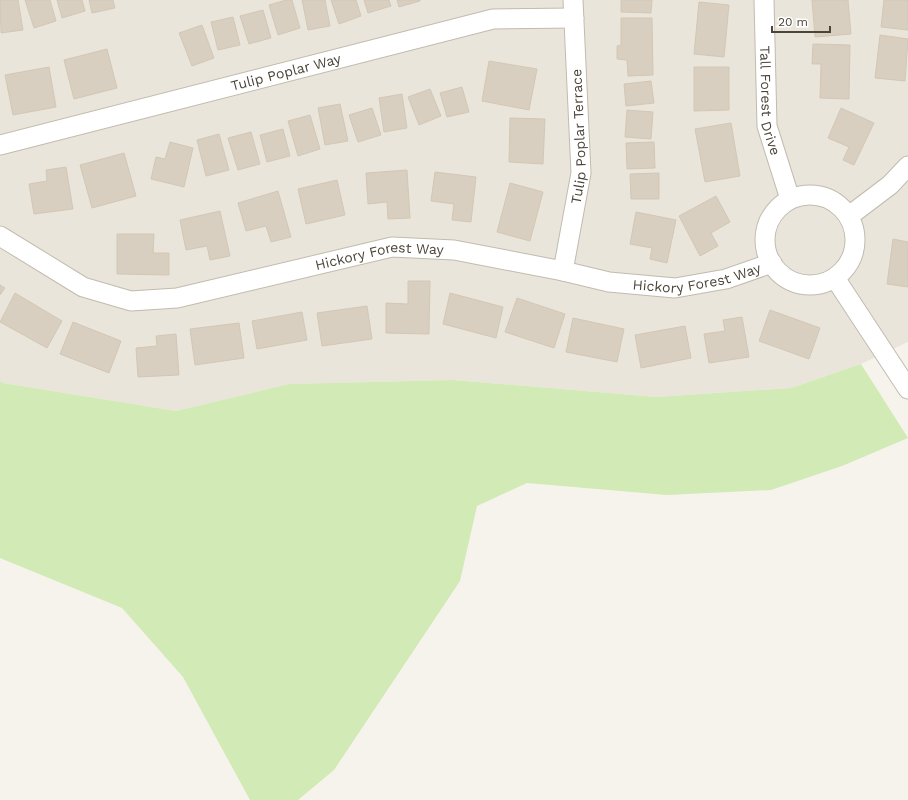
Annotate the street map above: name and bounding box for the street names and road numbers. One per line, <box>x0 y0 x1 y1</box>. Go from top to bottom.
street label: Tall Forest Drive <box>757 46 784 157</box>
street label: Tulip Poplar Way <box>229 50 343 94</box>
street label: Tulip Poplar Terrace <box>567 69 589 205</box>
street label: Hickory Forest Way <box>314 239 445 273</box>
street label: Hickory Forest Way <box>632 259 764 296</box>

